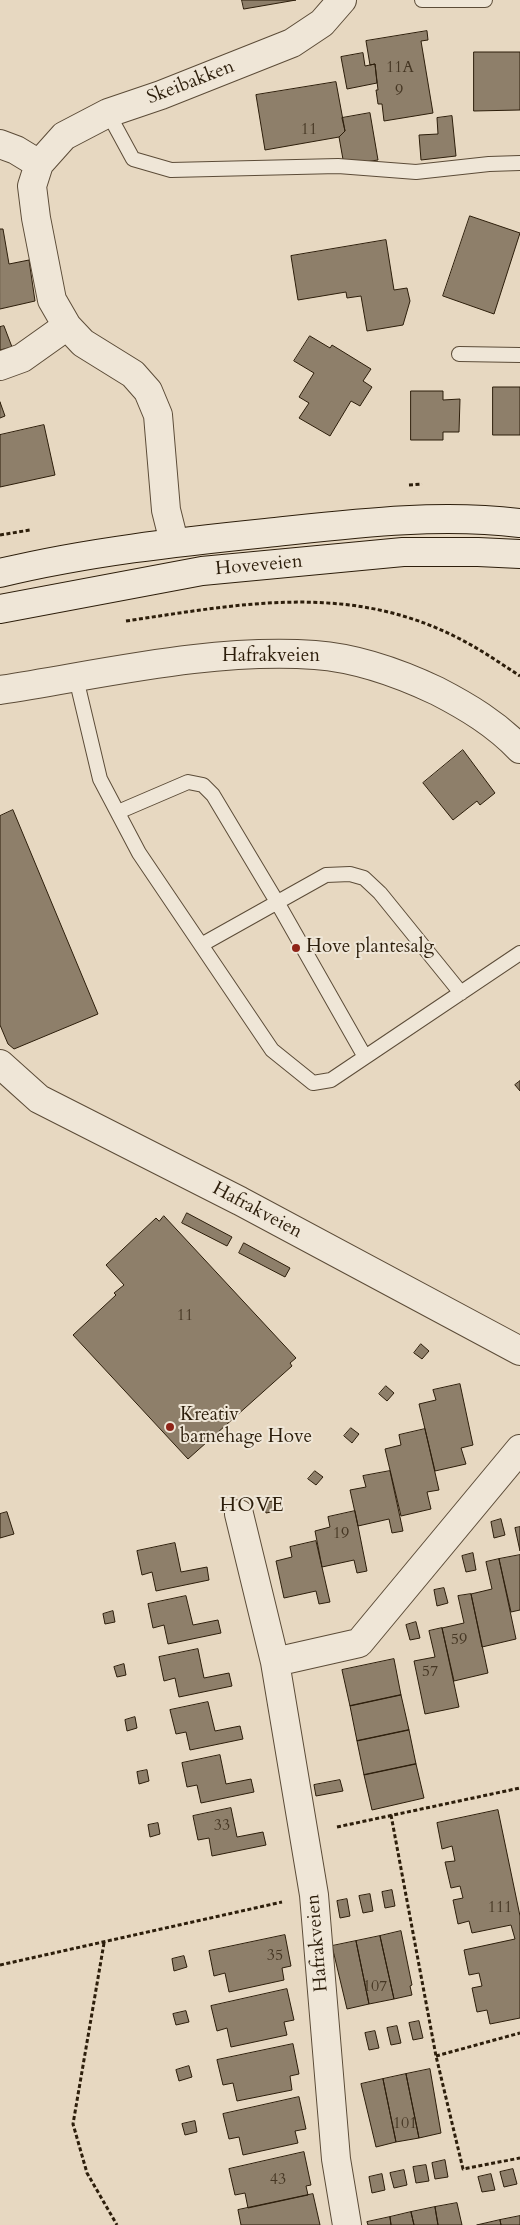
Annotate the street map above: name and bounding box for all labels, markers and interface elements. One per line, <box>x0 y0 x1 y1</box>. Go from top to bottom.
street label: Skeibakken <box>144 56 238 110</box>
house number: 11A <box>386 58 414 78</box>
house number: 9 <box>395 81 403 101</box>
house number: 11 <box>301 120 317 140</box>
street label: Hoveveien <box>214 551 304 581</box>
street label: Hafrakveien <box>222 646 320 668</box>
place label: Hove plantesalg <box>306 937 434 959</box>
marker: Hove plantesalg <box>290 942 302 954</box>
street label: Hafrakveien <box>208 1178 306 1244</box>
house number: 11 <box>177 1306 193 1326</box>
place label: Kreativ barnehage Hove <box>180 1405 312 1449</box>
marker: Kreativ barnehage Hove <box>164 1421 176 1433</box>
district label: HOVE <box>219 1494 285 1518</box>
house number: 19 <box>333 1524 349 1544</box>
house number: 59 <box>451 1630 467 1650</box>
house number: 57 <box>422 1662 438 1682</box>
house number: 33 <box>214 1816 230 1836</box>
street label: Hafrakveien <box>302 1893 334 1993</box>
house number: 111 <box>488 1898 512 1918</box>
house number: 35 <box>267 1946 283 1966</box>
house number: 107 <box>363 1977 387 1997</box>
house number: 101 <box>393 2114 417 2134</box>
house number: 43 <box>270 2170 286 2190</box>

